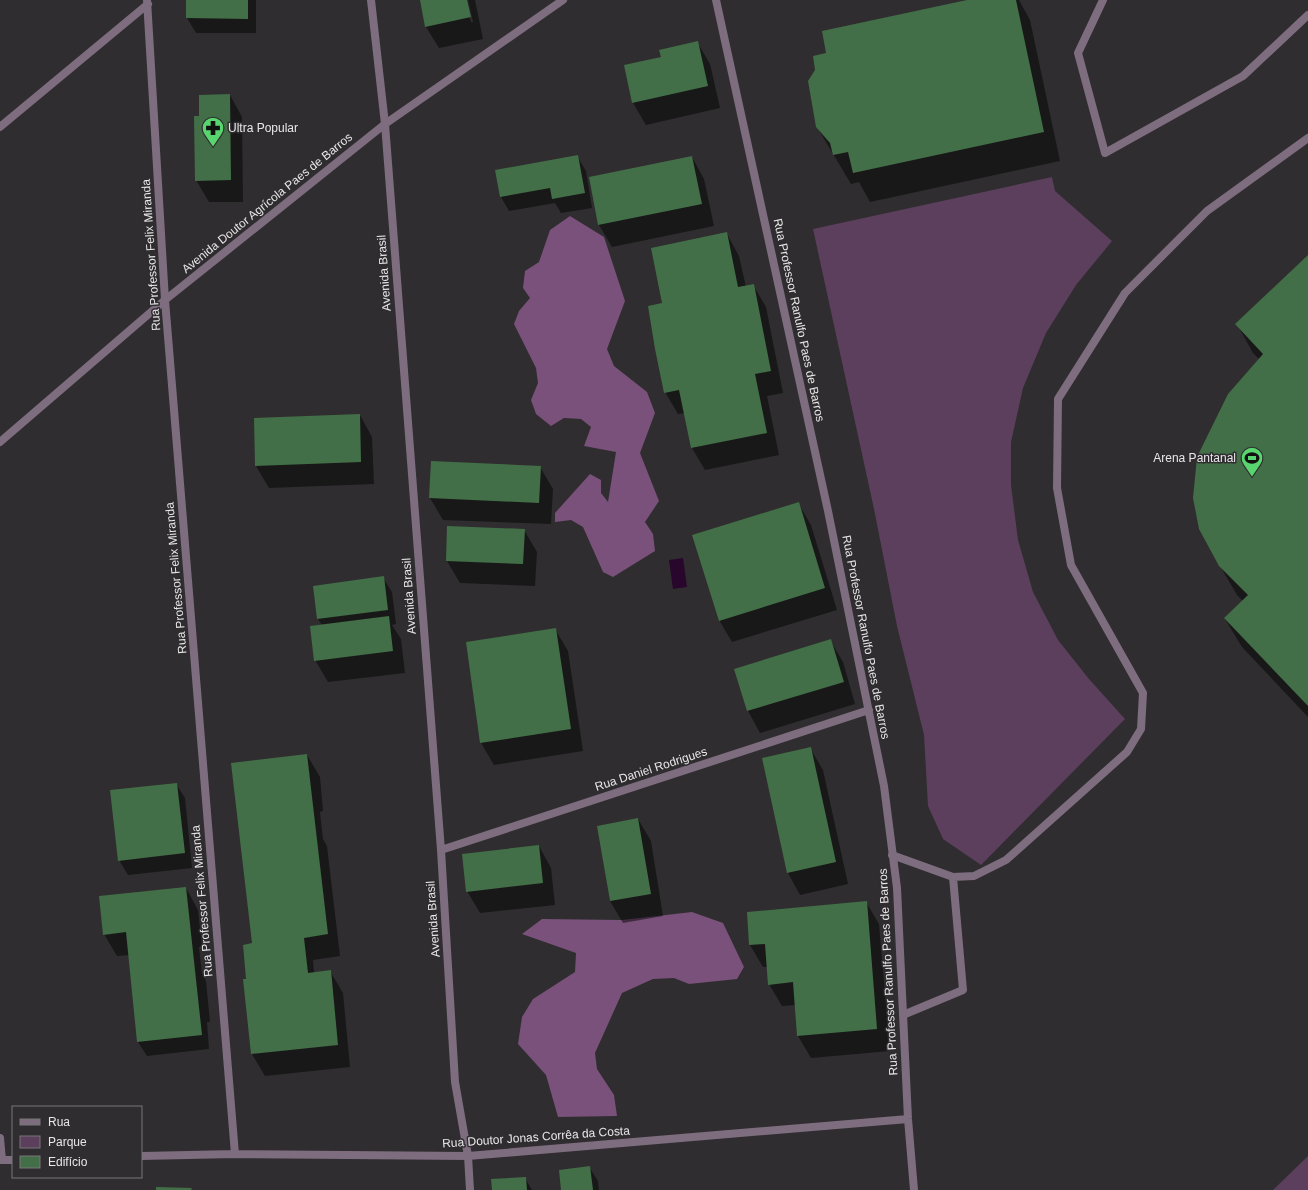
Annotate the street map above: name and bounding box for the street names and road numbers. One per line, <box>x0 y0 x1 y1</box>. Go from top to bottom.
street label: Avenida Doutor Agrícola Paes de Barros <box>179 130 355 276</box>
street label: Rua Professor Felix Miranda <box>139 178 163 331</box>
street label: Rua Professor Ranulfo Paes de Barros <box>771 217 827 423</box>
street label: Avenida Brasil <box>374 234 394 312</box>
street label: Rua Professor Felix Miranda <box>162 501 190 654</box>
street label: Rua Professor Ranulfo Paes de Barros <box>839 534 893 740</box>
street label: Avenida Brasil <box>399 557 419 635</box>
street label: Rua Daniel Rodrigues <box>593 744 709 794</box>
street label: Rua Professor Felix Miranda <box>188 824 216 977</box>
street label: Rua Professor Ranulfo Paes de Barros <box>876 868 900 1076</box>
street label: Avenida Brasil <box>423 880 443 958</box>
street label: Rua Doutor Jonas Corrêa da Costa <box>442 1123 631 1151</box>

